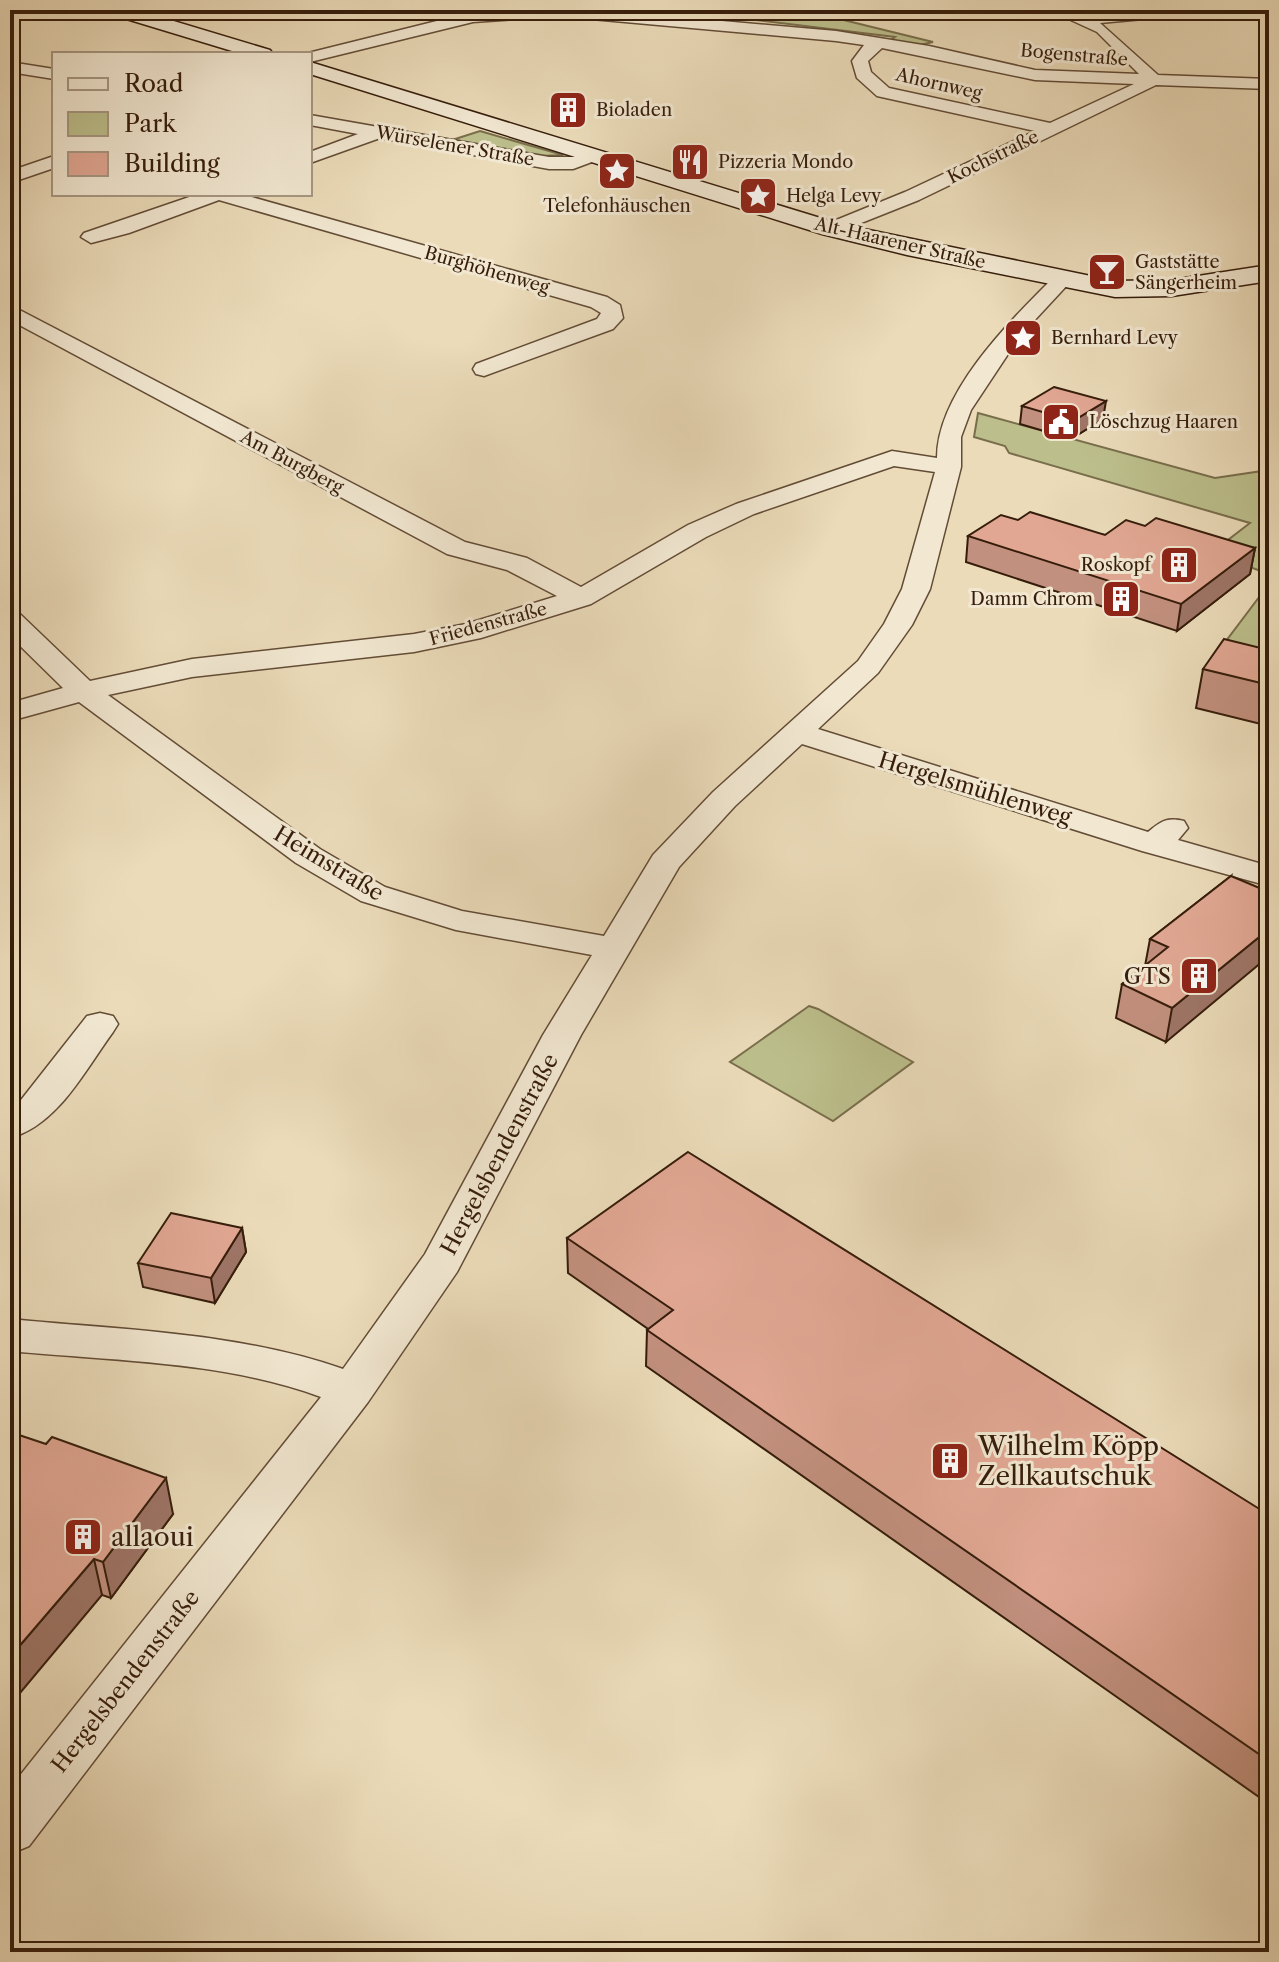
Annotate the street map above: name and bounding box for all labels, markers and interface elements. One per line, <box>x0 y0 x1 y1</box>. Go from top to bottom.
street label: Bogenstraße <box>1019 39 1129 71</box>
legend <box>52 52 312 196</box>
street label: Ahornweg <box>893 63 985 105</box>
text: Road <box>124 69 184 98</box>
building icon: Bioladen <box>547 89 589 131</box>
place label: Bioladen <box>596 99 672 121</box>
text: Park <box>124 109 177 138</box>
street label: Würselener Straße <box>373 121 536 171</box>
street label: Kochstraße <box>944 125 1042 189</box>
restaurant icon: Pizzeria Mondo <box>669 141 711 183</box>
text: Building <box>124 149 220 178</box>
place icon: Telefonhäuschen <box>596 150 638 192</box>
place label: Pizzeria Mondo <box>718 151 853 173</box>
place icon: Helga Levy <box>737 175 779 217</box>
place label: Helga Levy <box>786 185 882 207</box>
place label: Telefonhäuschen <box>543 195 691 217</box>
street label: Alt-Haarener Straße <box>811 212 988 273</box>
street label: Burghöhenweg <box>422 242 553 299</box>
bar icon: Gaststätte Sängerheim <box>1086 251 1128 293</box>
place label: Gaststätte Sängerheim <box>1135 251 1237 294</box>
place icon: Bernhard Levy <box>1002 317 1044 359</box>
place label: Bernhard Levy <box>1051 327 1179 349</box>
public building icon: Löschzug Haaren <box>1040 401 1082 443</box>
place label: Löschzug Haaren <box>1089 411 1238 433</box>
street label: Am Burgberg <box>236 425 348 499</box>
building icon: Roskopf <box>1158 544 1200 586</box>
place label: Roskopf <box>1081 554 1154 576</box>
building icon: Damm Chrom <box>1100 578 1142 620</box>
place label: Damm Chrom <box>970 588 1093 610</box>
street label: Friedenstraße <box>427 598 549 650</box>
street label: Hergelsmühlenweg <box>875 746 1075 831</box>
street label: Heimstraße <box>269 820 389 907</box>
building icon: GTS <box>1178 955 1220 997</box>
place label: GTS <box>1124 963 1171 990</box>
street label: Hergelsbendenstraße <box>435 1049 564 1260</box>
place label: Wilhelm Köpp Zellkautschuk <box>977 1430 1159 1492</box>
building icon: Wilhelm Köpp Zellkautschuk <box>929 1440 971 1482</box>
building icon: allaoui <box>62 1516 104 1558</box>
place label: allaoui <box>111 1521 194 1553</box>
street label: Hergelsbendenstraße <box>46 1585 205 1778</box>

